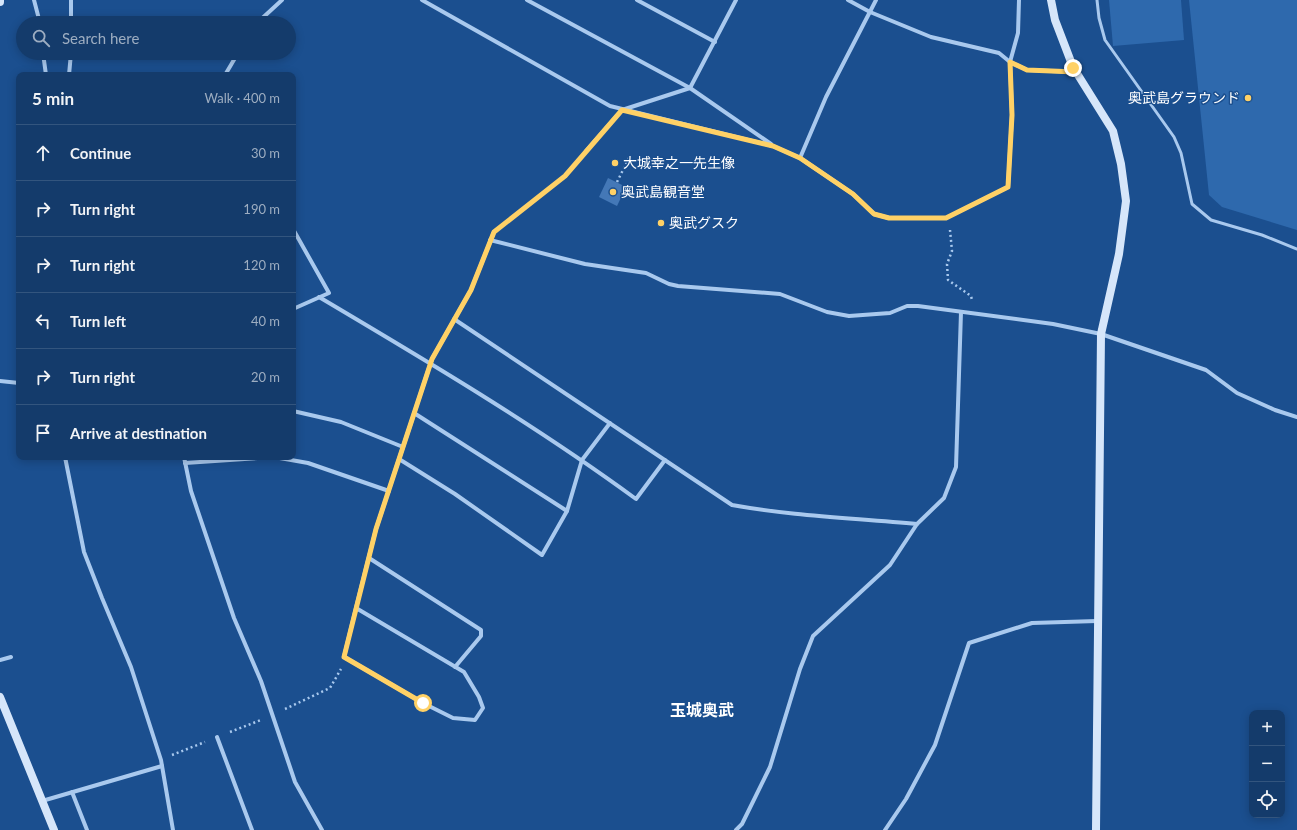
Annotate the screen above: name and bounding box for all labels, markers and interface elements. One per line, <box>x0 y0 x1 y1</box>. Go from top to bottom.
search box <box>16 16 296 60</box>
icon: search <box>30 27 52 49</box>
text: Search here <box>62 29 139 47</box>
route end <box>1064 59 1082 77</box>
text: 5 min <box>32 88 74 109</box>
place label: 奥武島グラウンド <box>1128 89 1240 106</box>
text: Walk · 400 m <box>204 90 280 106</box>
marker: 奥武島グラウンド <box>1243 93 1253 103</box>
icon: ahead <box>32 142 54 164</box>
text: Continue <box>70 144 131 162</box>
text: 30 m <box>251 145 280 161</box>
place label: 大城幸之一先生像 <box>623 154 735 171</box>
marker: 大城幸之一先生像 <box>610 158 620 168</box>
place label: 奥武島観音堂 <box>621 183 705 200</box>
marker: 奥武島観音堂 <box>608 187 618 197</box>
icon: right <box>32 198 54 220</box>
text: Turn right <box>70 200 135 218</box>
text: 190 m <box>243 201 280 217</box>
place label: 奥武グスク <box>669 214 739 231</box>
marker: 奥武グスク <box>656 218 666 228</box>
icon: right <box>32 254 54 276</box>
text: Turn right <box>70 256 135 274</box>
text: 120 m <box>243 257 280 273</box>
icon: left <box>32 310 54 332</box>
text: Turn left <box>70 312 126 330</box>
text: 40 m <box>251 313 280 329</box>
icon: right <box>32 366 54 388</box>
text: Turn right <box>70 368 135 386</box>
text: 20 m <box>251 369 280 385</box>
icon: arrive <box>32 422 54 444</box>
text: Arrive at destination <box>70 424 207 442</box>
route start <box>414 694 432 712</box>
district label: 玉城奥武 <box>670 700 734 719</box>
map controls <box>1249 710 1285 818</box>
button: + <box>1249 710 1285 746</box>
button: − <box>1249 746 1285 782</box>
button: locate <box>1249 782 1285 818</box>

